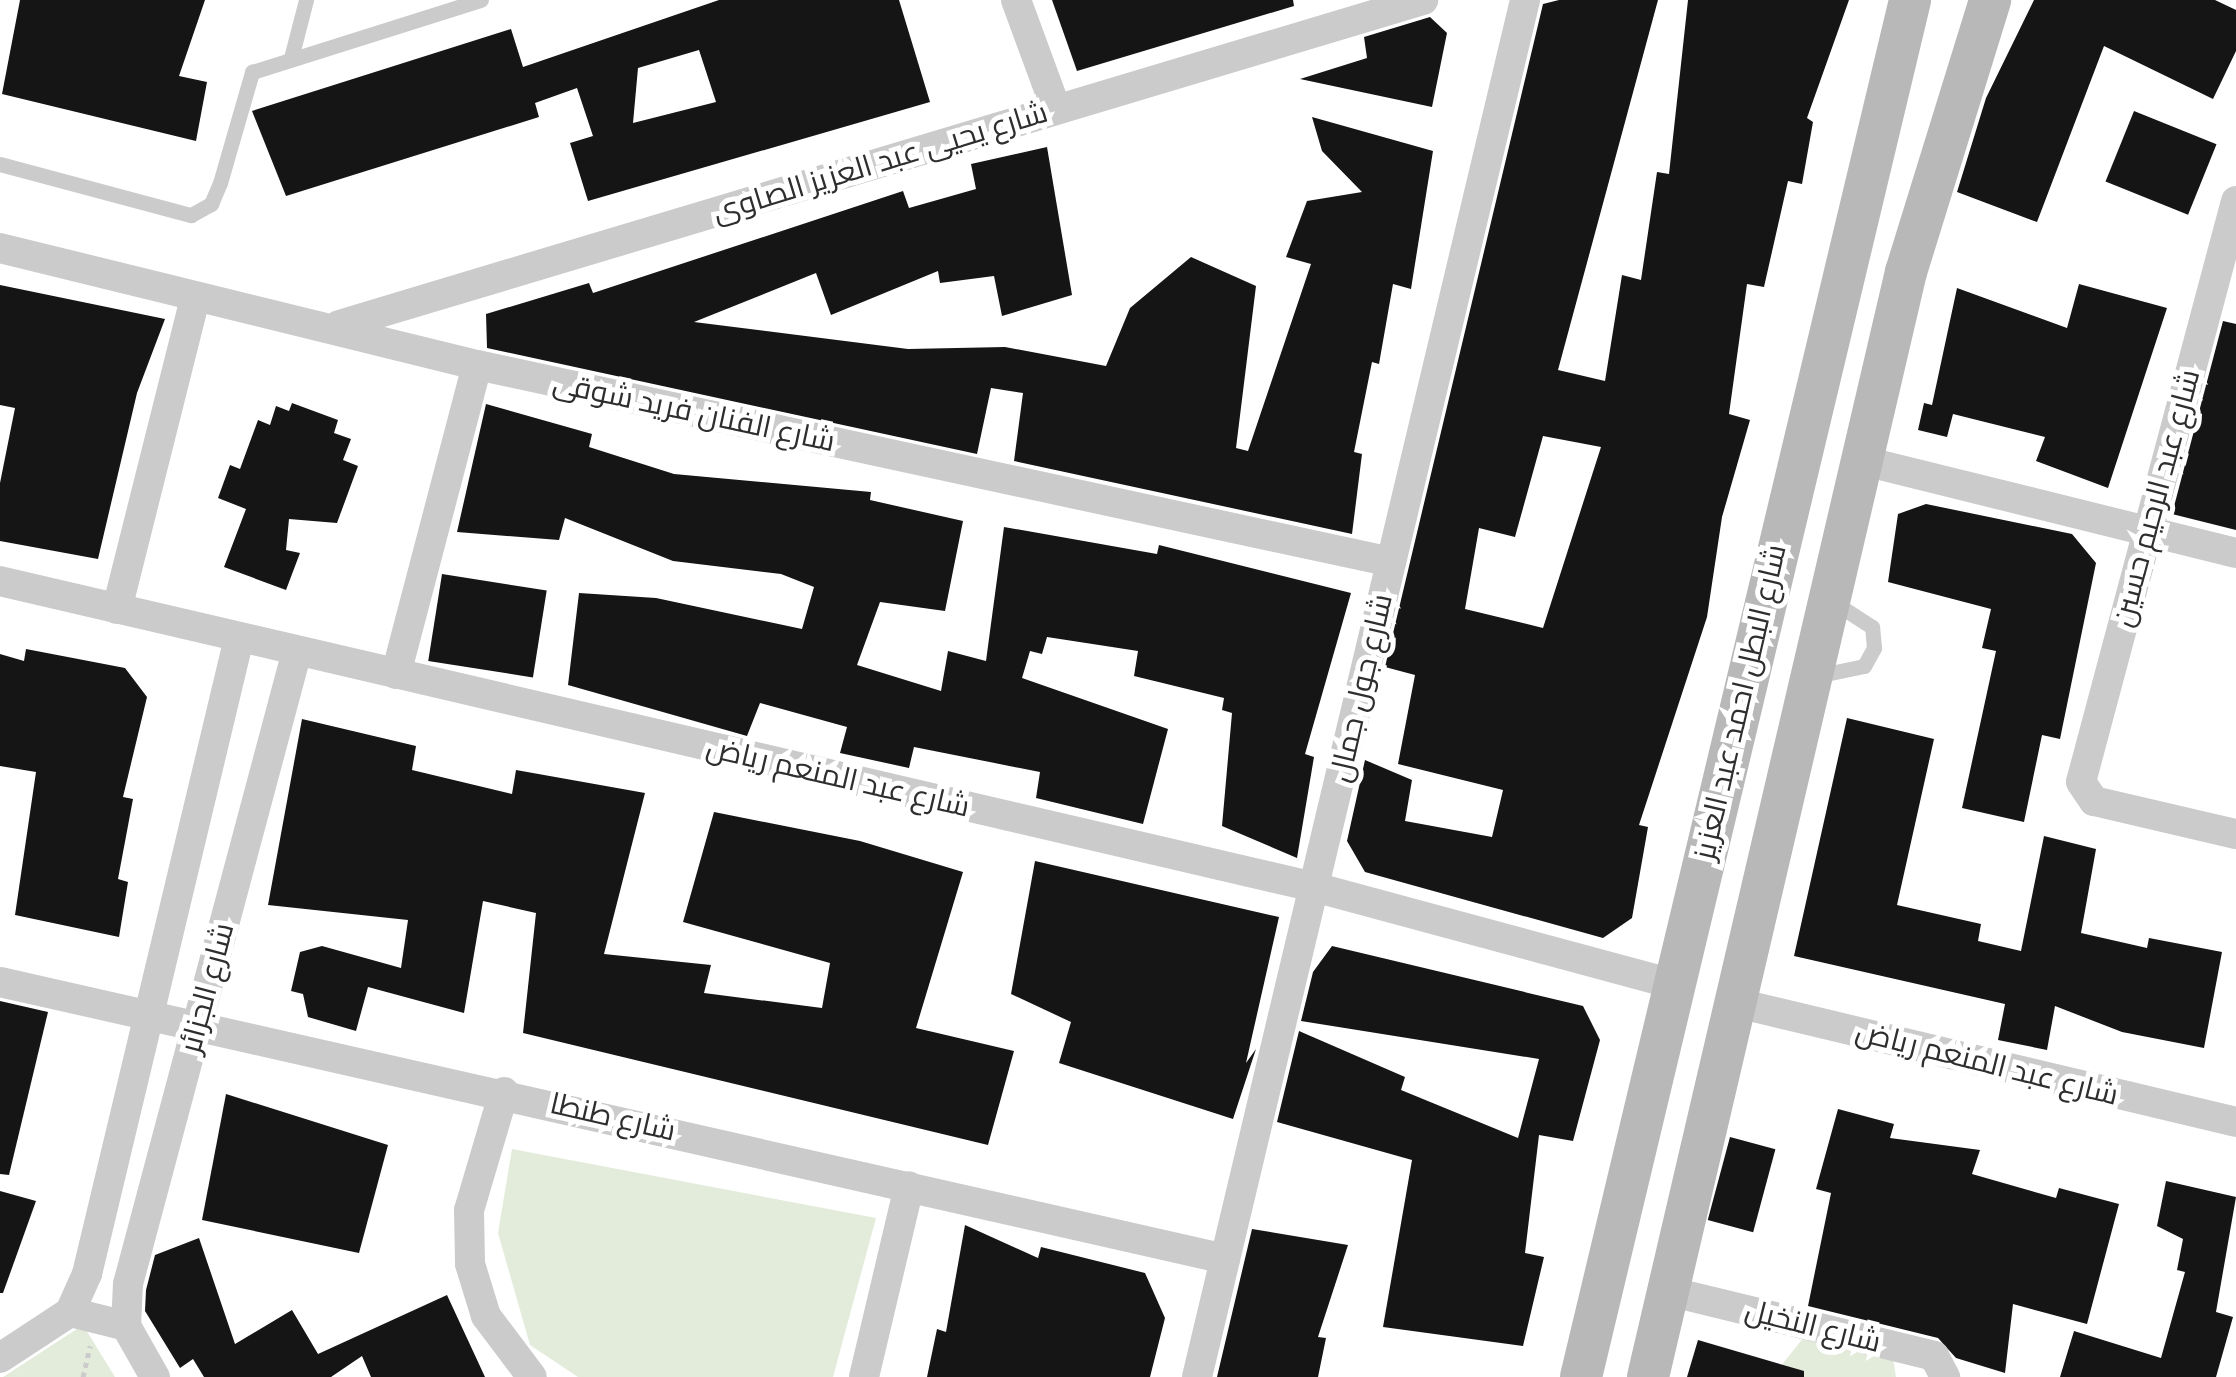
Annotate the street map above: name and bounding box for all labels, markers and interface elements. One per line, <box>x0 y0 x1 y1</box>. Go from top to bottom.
street label: شارع يحيى عبد العزيز الصاوى <box>708 94 1052 230</box>
street label: شارع الفنان فريد شوقى <box>550 365 838 459</box>
street label: شارع عبد الرحيم حسين <box>2104 365 2208 631</box>
street label: شارع البطل احمد عبد العزيز <box>1686 541 1794 863</box>
street label: شارع جول جمال <box>1322 590 1400 786</box>
street label: شارع عبد المنعم رياض <box>703 729 973 825</box>
street label: شارع الجزائر <box>172 919 242 1057</box>
street label: شارع عبد المنعم رياض <box>1852 1013 2122 1113</box>
street label: شارع طنطا <box>547 1085 679 1149</box>
street label: شارع النخيل <box>1742 1292 1884 1360</box>

